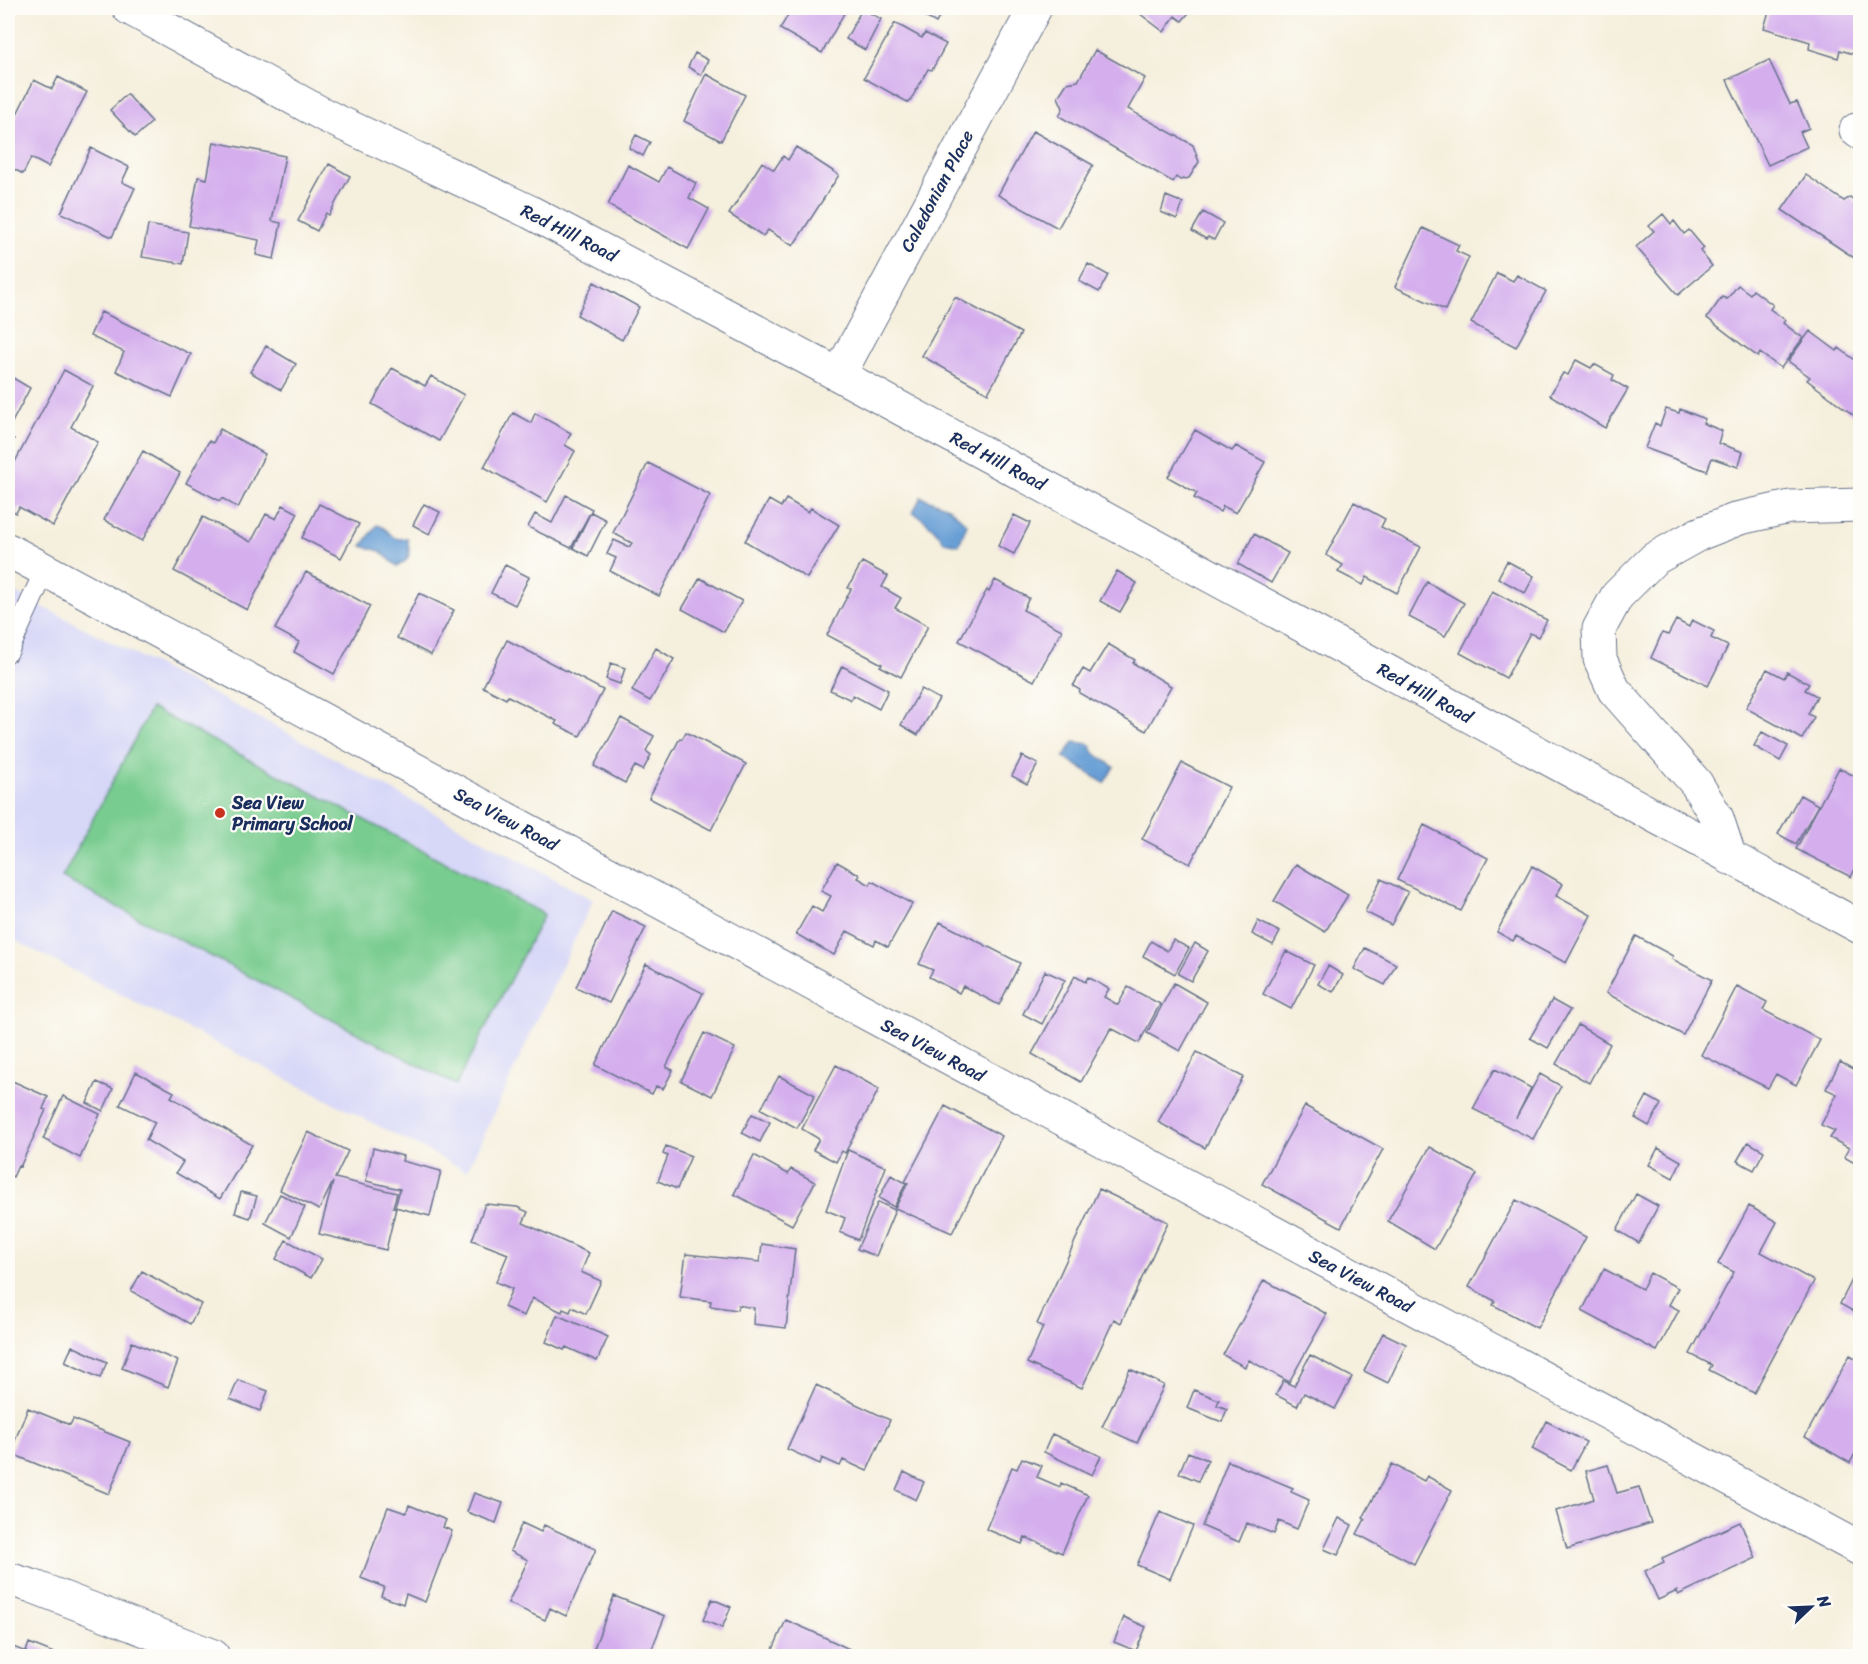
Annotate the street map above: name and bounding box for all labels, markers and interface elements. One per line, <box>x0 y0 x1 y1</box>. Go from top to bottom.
street label: Caledonian Place <box>891 124 983 258</box>
street label: Red Hill Road <box>515 195 624 272</box>
street label: Red Hill Road <box>944 422 1053 501</box>
street label: Red Hill Road <box>1371 654 1480 733</box>
street label: Sea View Road <box>448 778 565 861</box>
place label: Sea View Primary School <box>231 787 354 840</box>
marker: Sea View Primary School <box>213 806 227 820</box>
street label: Sea View Road <box>875 1009 992 1092</box>
street label: Sea View Road <box>1303 1240 1420 1323</box>
north arrow <box>1781 1577 1841 1637</box>
text: N <box>1808 1590 1840 1613</box>

